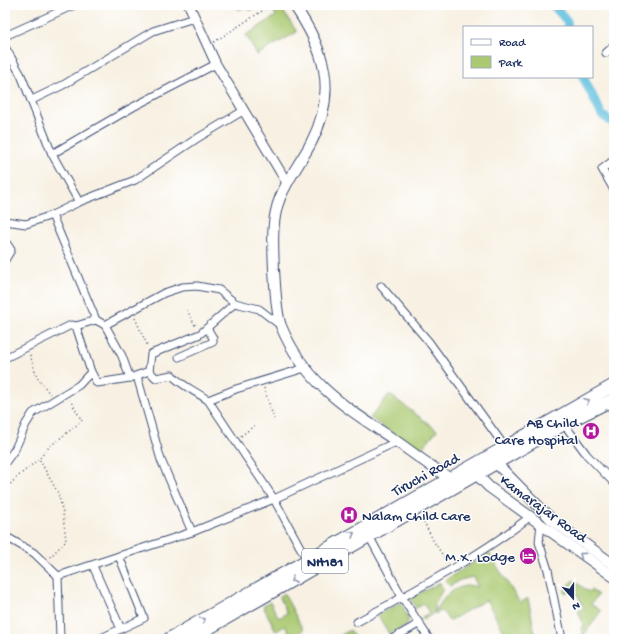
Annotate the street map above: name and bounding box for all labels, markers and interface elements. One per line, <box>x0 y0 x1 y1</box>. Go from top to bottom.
legend <box>463 26 593 78</box>
text: Road <box>499 37 526 51</box>
text: Park <box>498 57 524 71</box>
one-way arrow <box>583 398 590 405</box>
place label: AB Child Care Hospital <box>495 415 579 450</box>
hospital icon: AB Child Care Hospital <box>581 421 601 441</box>
street label: Tiruchi Road <box>388 449 464 502</box>
street label: Kamarajar Road <box>496 472 591 548</box>
hospital icon: Nalam Child Care <box>339 505 359 525</box>
place label: Nalam Child Care <box>362 508 471 526</box>
one-way arrow <box>348 531 355 538</box>
hotel icon: M.X. Lodge <box>518 546 538 566</box>
road number: NH181 <box>302 549 348 573</box>
place label: M.X. Lodge <box>445 549 515 567</box>
one-way arrow <box>580 552 587 559</box>
one-way arrow <box>290 575 297 583</box>
north arrow <box>553 578 593 618</box>
text: N <box>570 599 581 612</box>
one-way arrow <box>199 617 206 624</box>

